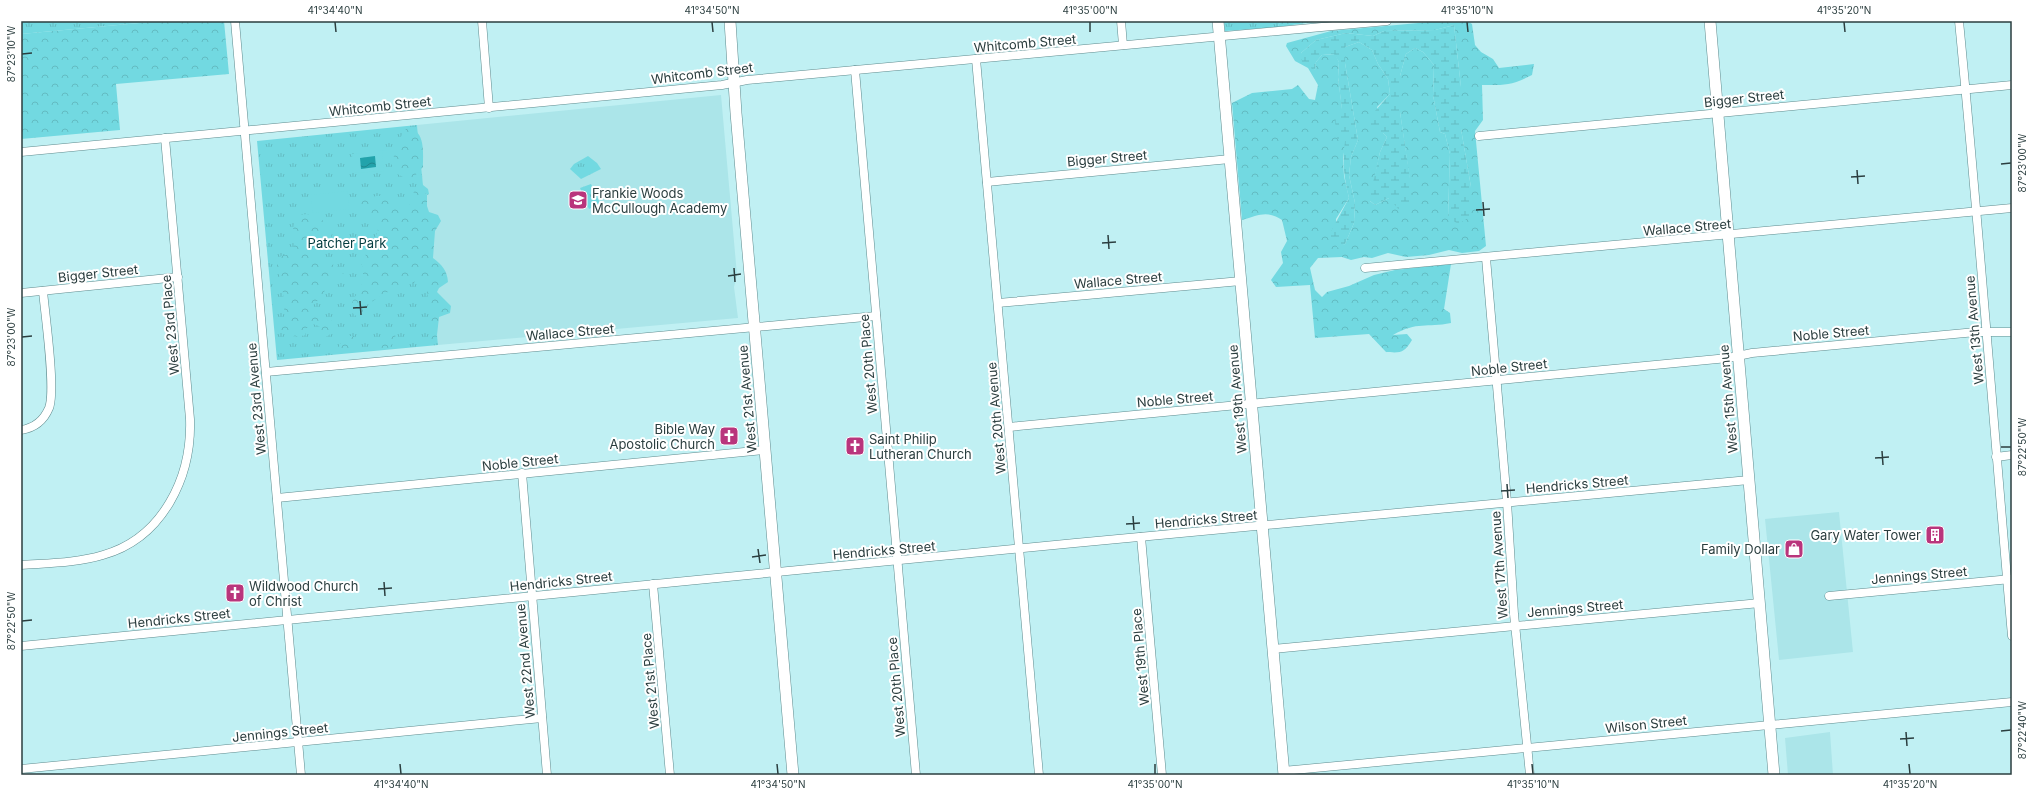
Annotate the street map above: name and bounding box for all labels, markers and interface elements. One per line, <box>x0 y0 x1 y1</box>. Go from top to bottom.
text: 41°34'40"N <box>308 4 362 16</box>
text: 41°34'50"N <box>684 4 740 16</box>
text: 41°35'00"N <box>1063 4 1117 16</box>
text: 41°35'10"N <box>1441 4 1493 16</box>
text: 41°35'20"N <box>1817 4 1871 16</box>
text: 87°23'10"W <box>5 26 17 82</box>
street label: Whitcomb Street <box>973 31 1077 55</box>
street label: Whitcomb Street <box>650 59 754 87</box>
street label: Bigger Street <box>1703 86 1785 110</box>
street label: Whitcomb Street <box>328 93 432 119</box>
text: 87°23'00"W <box>2016 133 2028 192</box>
street label: Bigger Street <box>1066 147 1148 169</box>
place label: Frankie Woods McCullough Academy <box>592 185 727 216</box>
school or university icon: Frankie Woods McCullough Academy <box>567 189 589 211</box>
street label: Wallace Street <box>1642 215 1732 239</box>
park label: Patcher Park <box>308 235 386 251</box>
street label: Bigger Street <box>57 261 139 285</box>
street label: Wallace Street <box>1073 268 1163 292</box>
street label: West 23rd Place <box>158 274 182 376</box>
street label: West 13th Avenue <box>1961 275 1987 385</box>
text: 87°23'00"W <box>5 307 17 366</box>
street label: West 20th Place <box>856 313 880 415</box>
street label: Wallace Street <box>525 320 615 344</box>
street label: Noble Street <box>1792 322 1870 344</box>
street label: West 23rd Avenue <box>243 342 269 456</box>
street label: West 21st Avenue <box>734 344 760 454</box>
street label: West 19th Avenue <box>1224 344 1250 454</box>
street label: West 15th Avenue <box>1715 344 1741 454</box>
street label: Noble Street <box>1470 355 1548 379</box>
street label: West 20th Avenue <box>983 361 1009 475</box>
street label: Noble Street <box>1136 388 1214 410</box>
text: 87°22'50"W <box>2016 418 2028 476</box>
place label: Bible Way Apostolic Church <box>609 421 715 452</box>
church icon: Bible Way Apostolic Church <box>718 425 740 447</box>
place label: Saint Philip Lutheran Church <box>869 431 972 462</box>
church icon: Saint Philip Lutheran Church <box>844 435 866 457</box>
street label: Noble Street <box>481 450 559 474</box>
street label: Hendricks Street <box>1525 472 1629 496</box>
street label: Hendricks Street <box>1154 507 1258 531</box>
street label: West 17th Avenue <box>1487 510 1511 620</box>
building icon: Gary Water Tower <box>1924 524 1946 546</box>
place label: Gary Water Tower <box>1810 527 1921 543</box>
street label: Hendricks Street <box>832 538 936 562</box>
shop icon: Family Dollar <box>1783 538 1805 560</box>
place label: Family Dollar <box>1701 541 1780 557</box>
street label: Jennings Street <box>1870 563 1968 587</box>
street label: Hendricks Street <box>509 568 613 594</box>
place label: Wildwood Church of Christ <box>249 578 358 609</box>
church icon: Wildwood Church of Christ <box>224 582 246 604</box>
text: 87°22'50"W <box>5 592 17 650</box>
street label: Jennings Street <box>1526 596 1624 620</box>
street label: West 22nd Avenue <box>512 603 538 719</box>
street label: Hendricks Street <box>127 605 231 631</box>
street label: West 19th Place <box>1128 608 1152 706</box>
street label: West 21st Place <box>638 632 662 730</box>
street label: West 20th Place <box>884 636 908 738</box>
text: 87°22'40"W <box>2016 701 2028 759</box>
street label: Wilson Street <box>1604 712 1688 736</box>
street label: Jennings Street <box>231 719 329 745</box>
text: 41°34'40"N <box>374 778 428 790</box>
text: 41°34'50"N <box>750 778 806 790</box>
text: 41°35'00"N <box>1128 778 1182 790</box>
text: 41°35'10"N <box>1507 778 1559 790</box>
text: 41°35'20"N <box>1883 778 1937 790</box>

